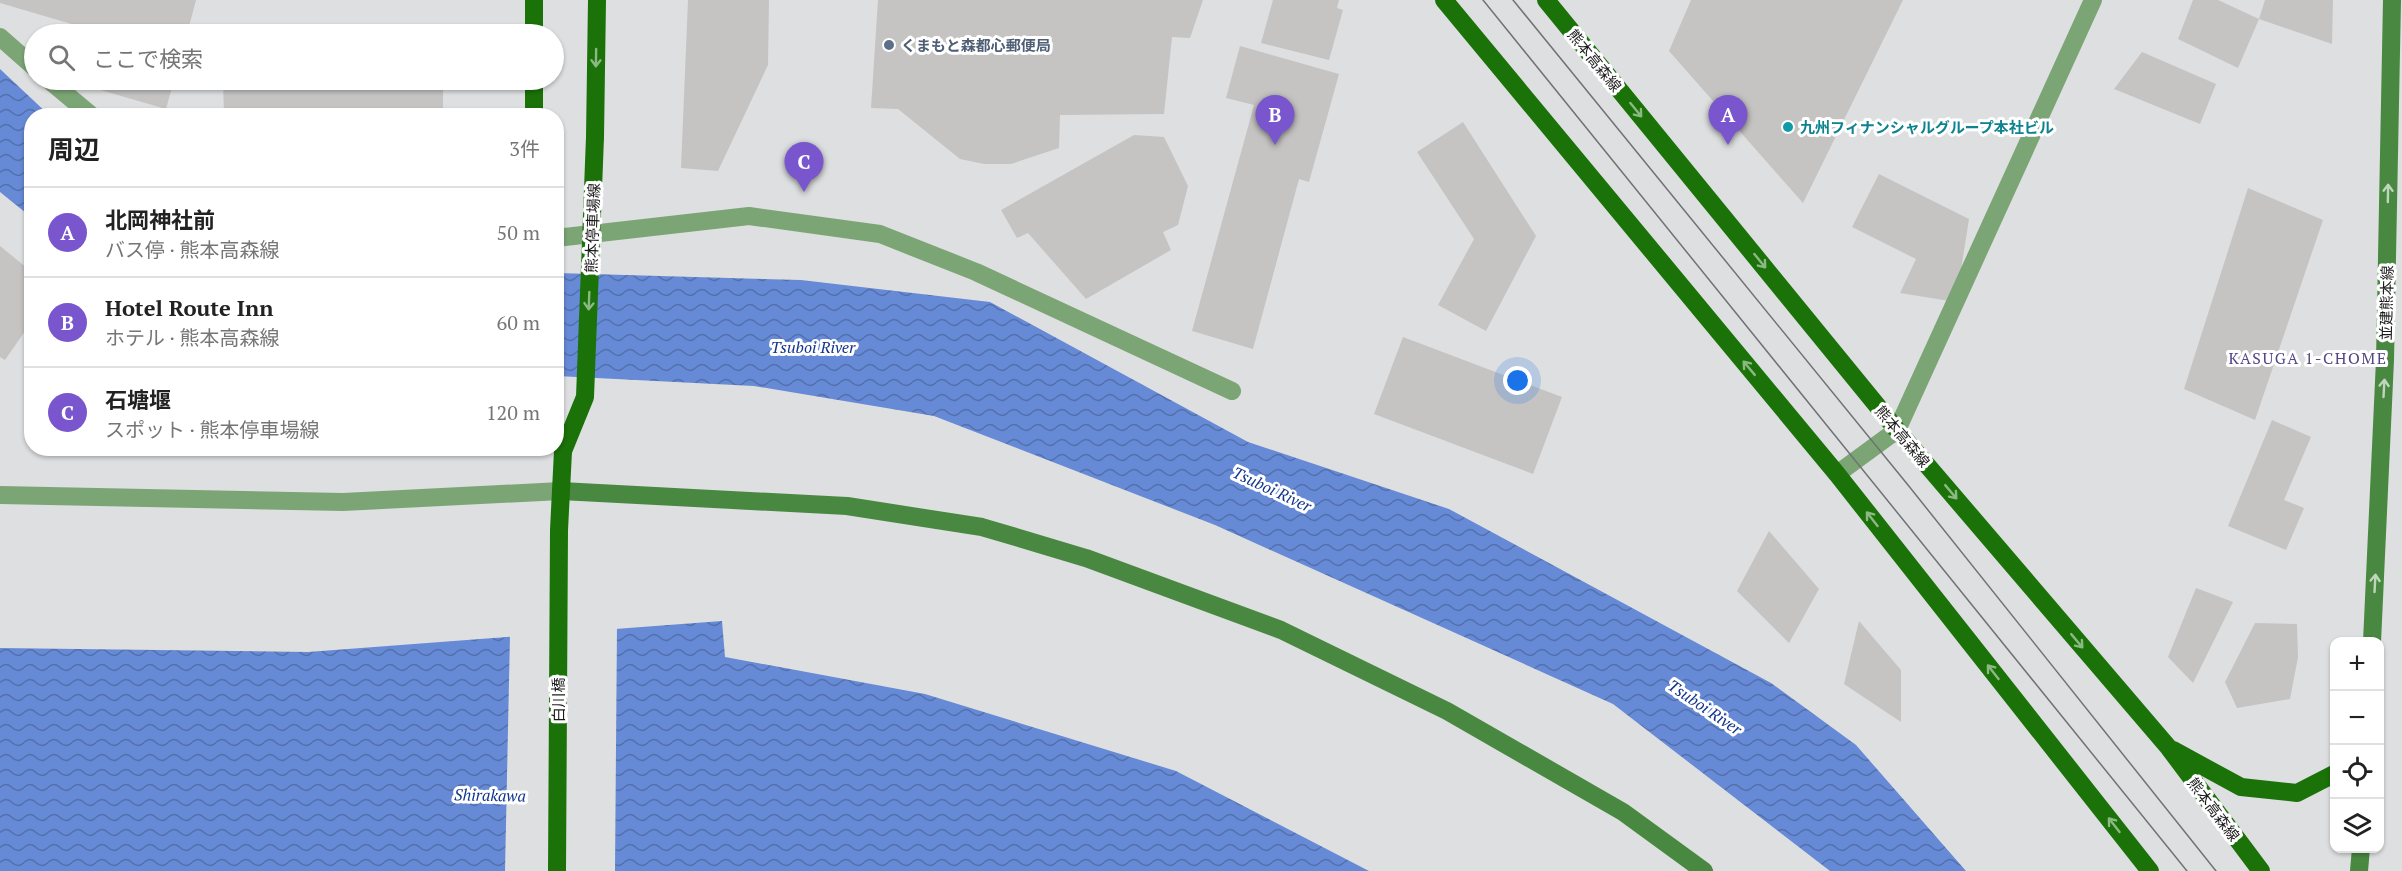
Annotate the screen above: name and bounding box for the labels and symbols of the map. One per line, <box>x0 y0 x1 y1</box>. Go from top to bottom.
street label: 熊本高森線 <box>1564 25 1626 95</box>
place label: くまもと森都心郵便局 <box>901 35 1051 55</box>
marker: くまもと森都心郵便局 <box>882 38 896 52</box>
one-way arrow <box>590 48 602 68</box>
pin: B <box>1256 96 1294 145</box>
pin: A <box>1708 96 1748 145</box>
one-way arrow <box>1630 102 1643 118</box>
place label: 九州フィナンシャルグループ本社ビル <box>1800 117 2054 137</box>
marker: 九州フィナンシャルグループ本社ビル <box>1781 120 1795 134</box>
pin: C <box>784 142 824 192</box>
street label: 熊本停車場線 <box>580 183 604 273</box>
one-way arrow <box>2382 184 2394 204</box>
one-way arrow <box>1753 253 1766 269</box>
street label: 並建熊本線 <box>2375 265 2397 341</box>
one-way arrow <box>583 290 594 310</box>
water label: Tsuboi River <box>771 336 856 358</box>
district label: KASUGA 1-CHOME <box>2228 347 2388 369</box>
one-way arrow <box>1742 361 1756 376</box>
your location <box>1503 366 1532 395</box>
one-way arrow <box>2378 379 2389 399</box>
street label: 熊本高森線 <box>1871 401 1935 471</box>
water label: Tsuboi River <box>1229 461 1316 517</box>
one-way arrow <box>1944 484 1958 499</box>
one-way arrow <box>1866 511 1879 527</box>
one-way arrow <box>2369 574 2380 594</box>
one-way arrow <box>2071 633 2084 649</box>
one-way arrow <box>1986 664 1999 680</box>
water label: Tsuboi River <box>1664 674 1747 740</box>
street label: 白川橋 <box>548 677 568 723</box>
street label: 熊本高森線 <box>2183 773 2245 845</box>
water label: Shirakawa <box>454 783 526 807</box>
one-way arrow <box>2107 817 2120 833</box>

